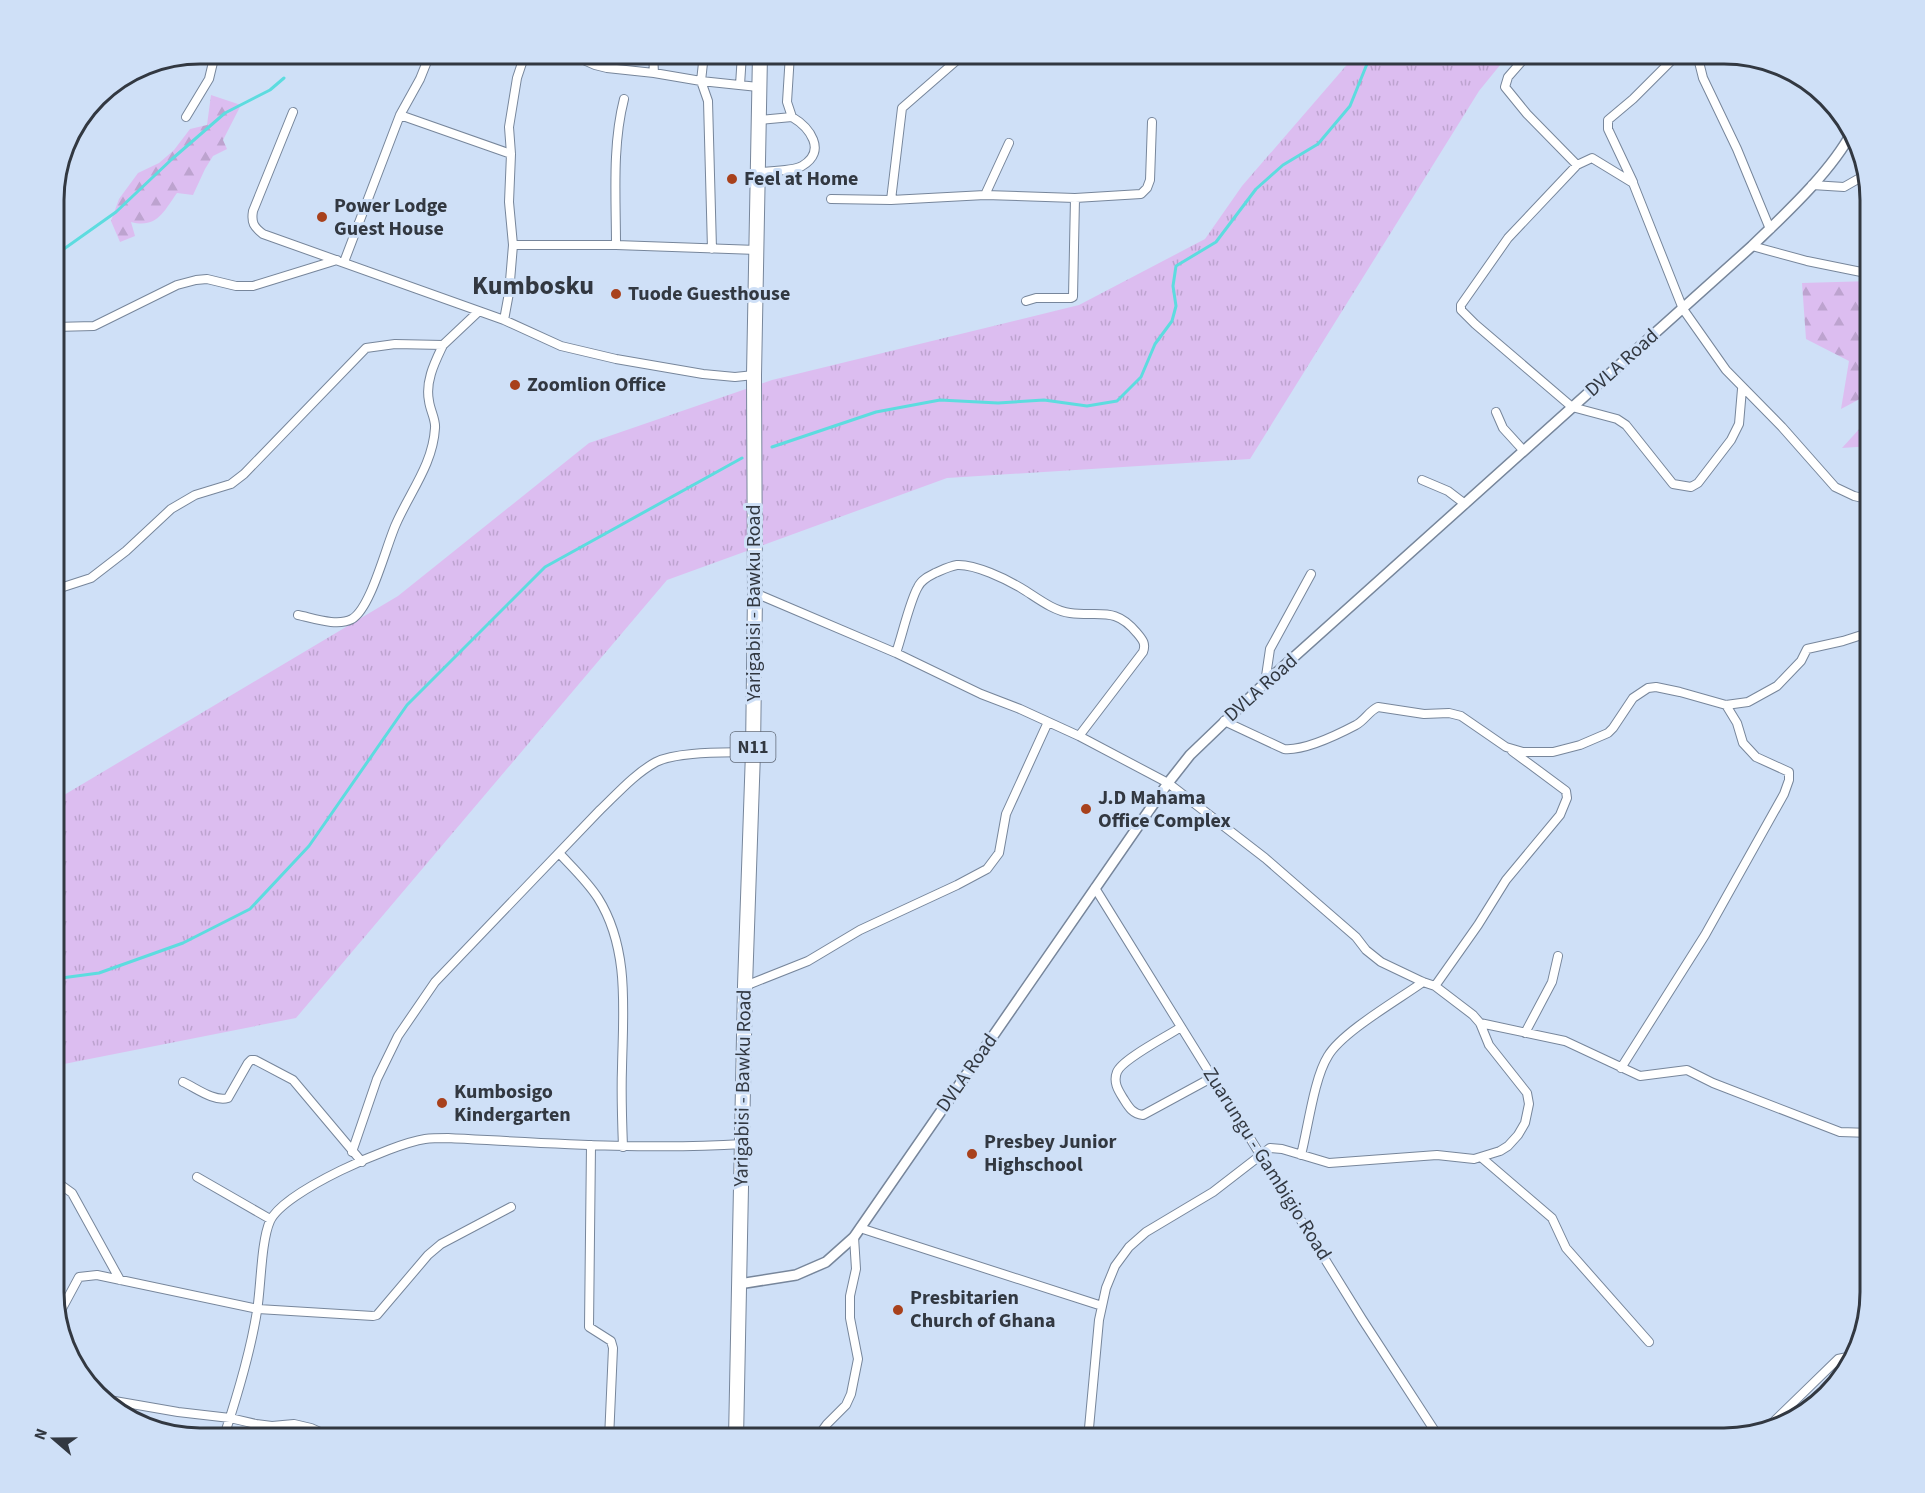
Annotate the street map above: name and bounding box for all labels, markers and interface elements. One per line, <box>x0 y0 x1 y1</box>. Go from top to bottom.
place label: Feel at Home <box>744 165 858 193</box>
marker: Feel at Home <box>725 172 739 186</box>
place label: Power Lodge Guest House <box>334 192 447 243</box>
marker: Power Lodge Guest House <box>315 210 329 224</box>
district label: Kumbosku <box>472 267 594 304</box>
place label: Tuode Guesthouse <box>628 280 790 308</box>
marker: Tuode Guesthouse <box>609 287 623 301</box>
street label: DVLA Road <box>1579 322 1665 404</box>
place label: Zoomlion Office <box>527 371 666 399</box>
marker: Zoomlion Office <box>508 378 522 392</box>
street label: Yarigabisi - Bawku Road <box>740 504 768 703</box>
street label: DVLA Road <box>1218 647 1304 729</box>
road number: N11 <box>730 732 776 762</box>
place label: J.D Mahama Office Complex <box>1098 784 1231 835</box>
marker: J.D Mahama Office Complex <box>1079 802 1093 816</box>
street label: Yarigabisi - Bawku Road <box>727 989 759 1188</box>
street label: DVLA Road <box>930 1028 1004 1118</box>
street label: Zuarungu - Gambigio Road <box>1196 1062 1338 1266</box>
place label: Kumbosigo Kindergarten <box>454 1078 571 1129</box>
marker: Kumbosigo Kindergarten <box>435 1096 449 1110</box>
place label: Presbey Junior Highschool <box>984 1128 1117 1179</box>
marker: Presbey Junior Highschool <box>965 1147 979 1161</box>
place label: Presbitarien Church of Ghana <box>910 1284 1055 1335</box>
marker: Presbitarien Church of Ghana <box>891 1303 905 1317</box>
north arrow <box>24 1409 84 1469</box>
text: N <box>29 1425 53 1443</box>

